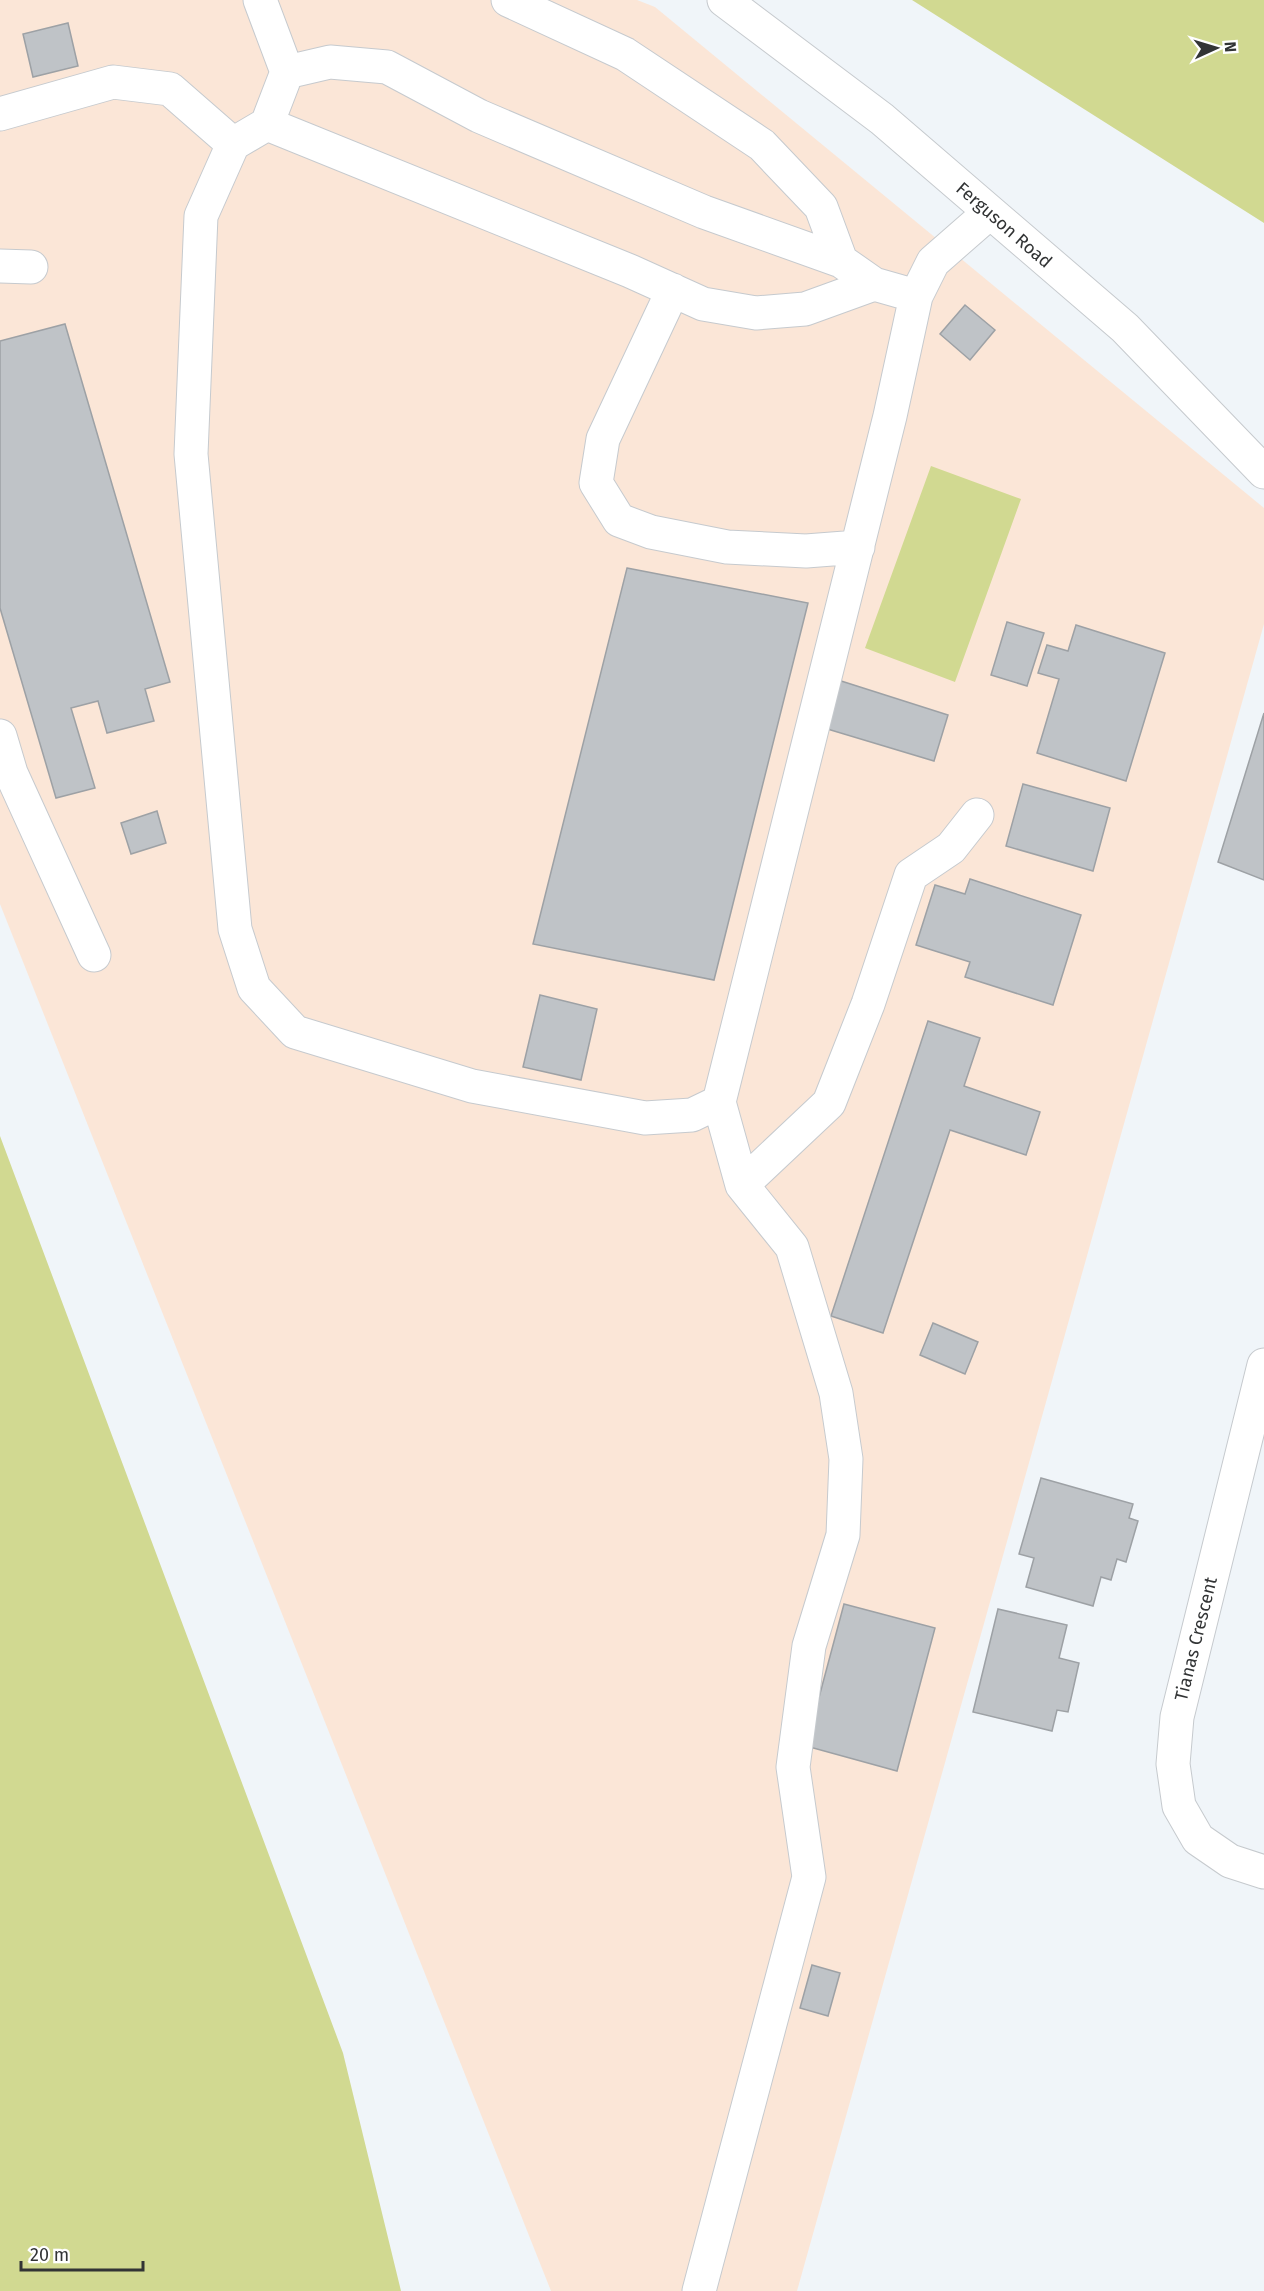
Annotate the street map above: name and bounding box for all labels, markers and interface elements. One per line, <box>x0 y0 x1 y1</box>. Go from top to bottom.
north arrow <box>1186 18 1246 78</box>
text: N <box>1221 41 1240 53</box>
street label: Ferguson Road <box>951 177 1057 273</box>
street label: Tianas Crescent <box>1170 1574 1222 1703</box>
scale bar <box>21 2234 142 2272</box>
text: 20 m <box>30 2244 69 2266</box>

